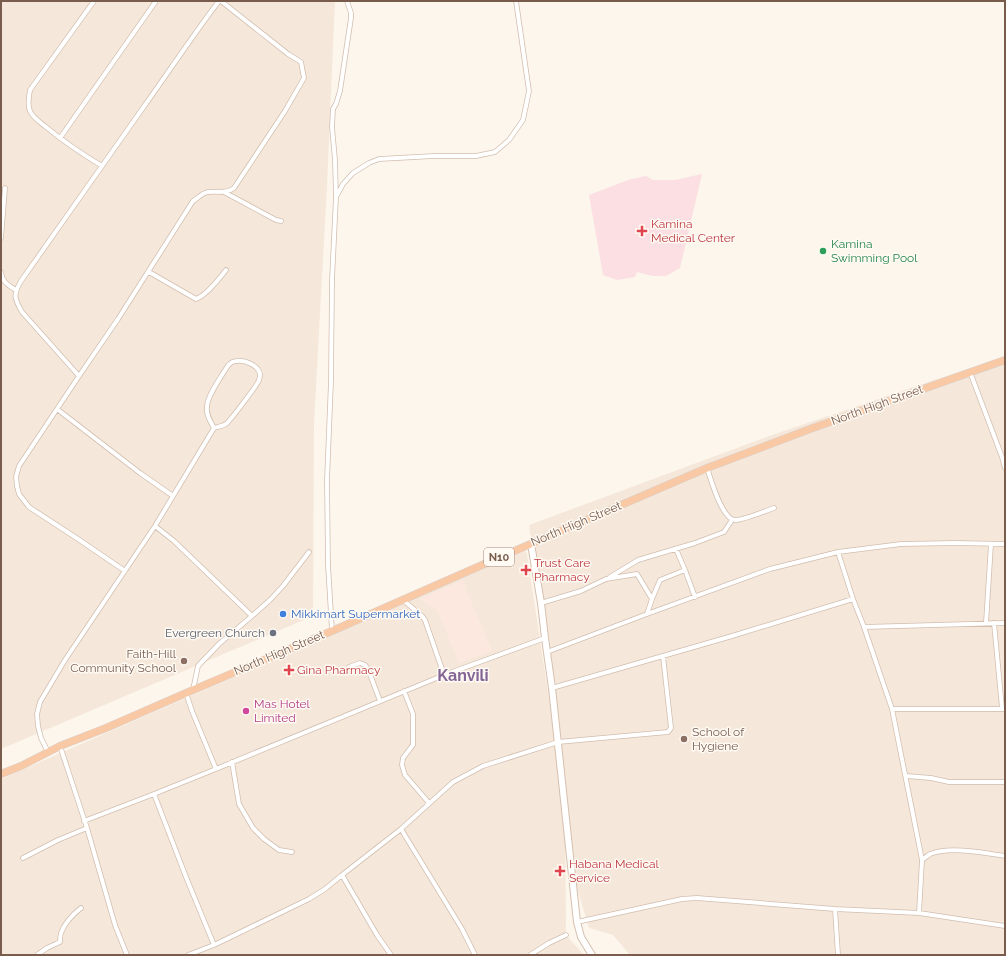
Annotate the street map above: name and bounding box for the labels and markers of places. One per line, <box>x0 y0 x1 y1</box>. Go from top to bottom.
place label: Kamina Medical Center <box>651 217 736 245</box>
marker: Kamina Medical Center <box>636 225 648 237</box>
place label: Kamina Swimming Pool <box>831 237 918 265</box>
marker: Kamina Swimming Pool <box>818 246 828 256</box>
place label: Trust Care Pharmacy <box>534 556 590 584</box>
marker: Trust Care Pharmacy <box>521 565 531 575</box>
place label: Mikkimart Supermarket <box>291 607 420 621</box>
marker: Mikkimart Supermarket <box>278 609 288 619</box>
place label: Evergreen Church <box>165 626 265 640</box>
marker: Evergreen Church <box>268 628 278 638</box>
place label: Faith-Hill Community School <box>70 647 177 675</box>
marker: Faith-Hill Community School <box>179 656 189 666</box>
place label: Gina Pharmacy <box>297 663 381 677</box>
marker: Gina Pharmacy <box>284 665 294 675</box>
place label: Mas Hotel Limited <box>254 697 311 725</box>
marker: Mas Hotel Limited <box>241 706 251 716</box>
place label: School of Hygiene <box>692 725 745 753</box>
marker: School of Hygiene <box>679 734 689 744</box>
place label: Habana Medical Service <box>569 857 660 885</box>
marker: Habana Medical Service <box>554 865 566 877</box>

